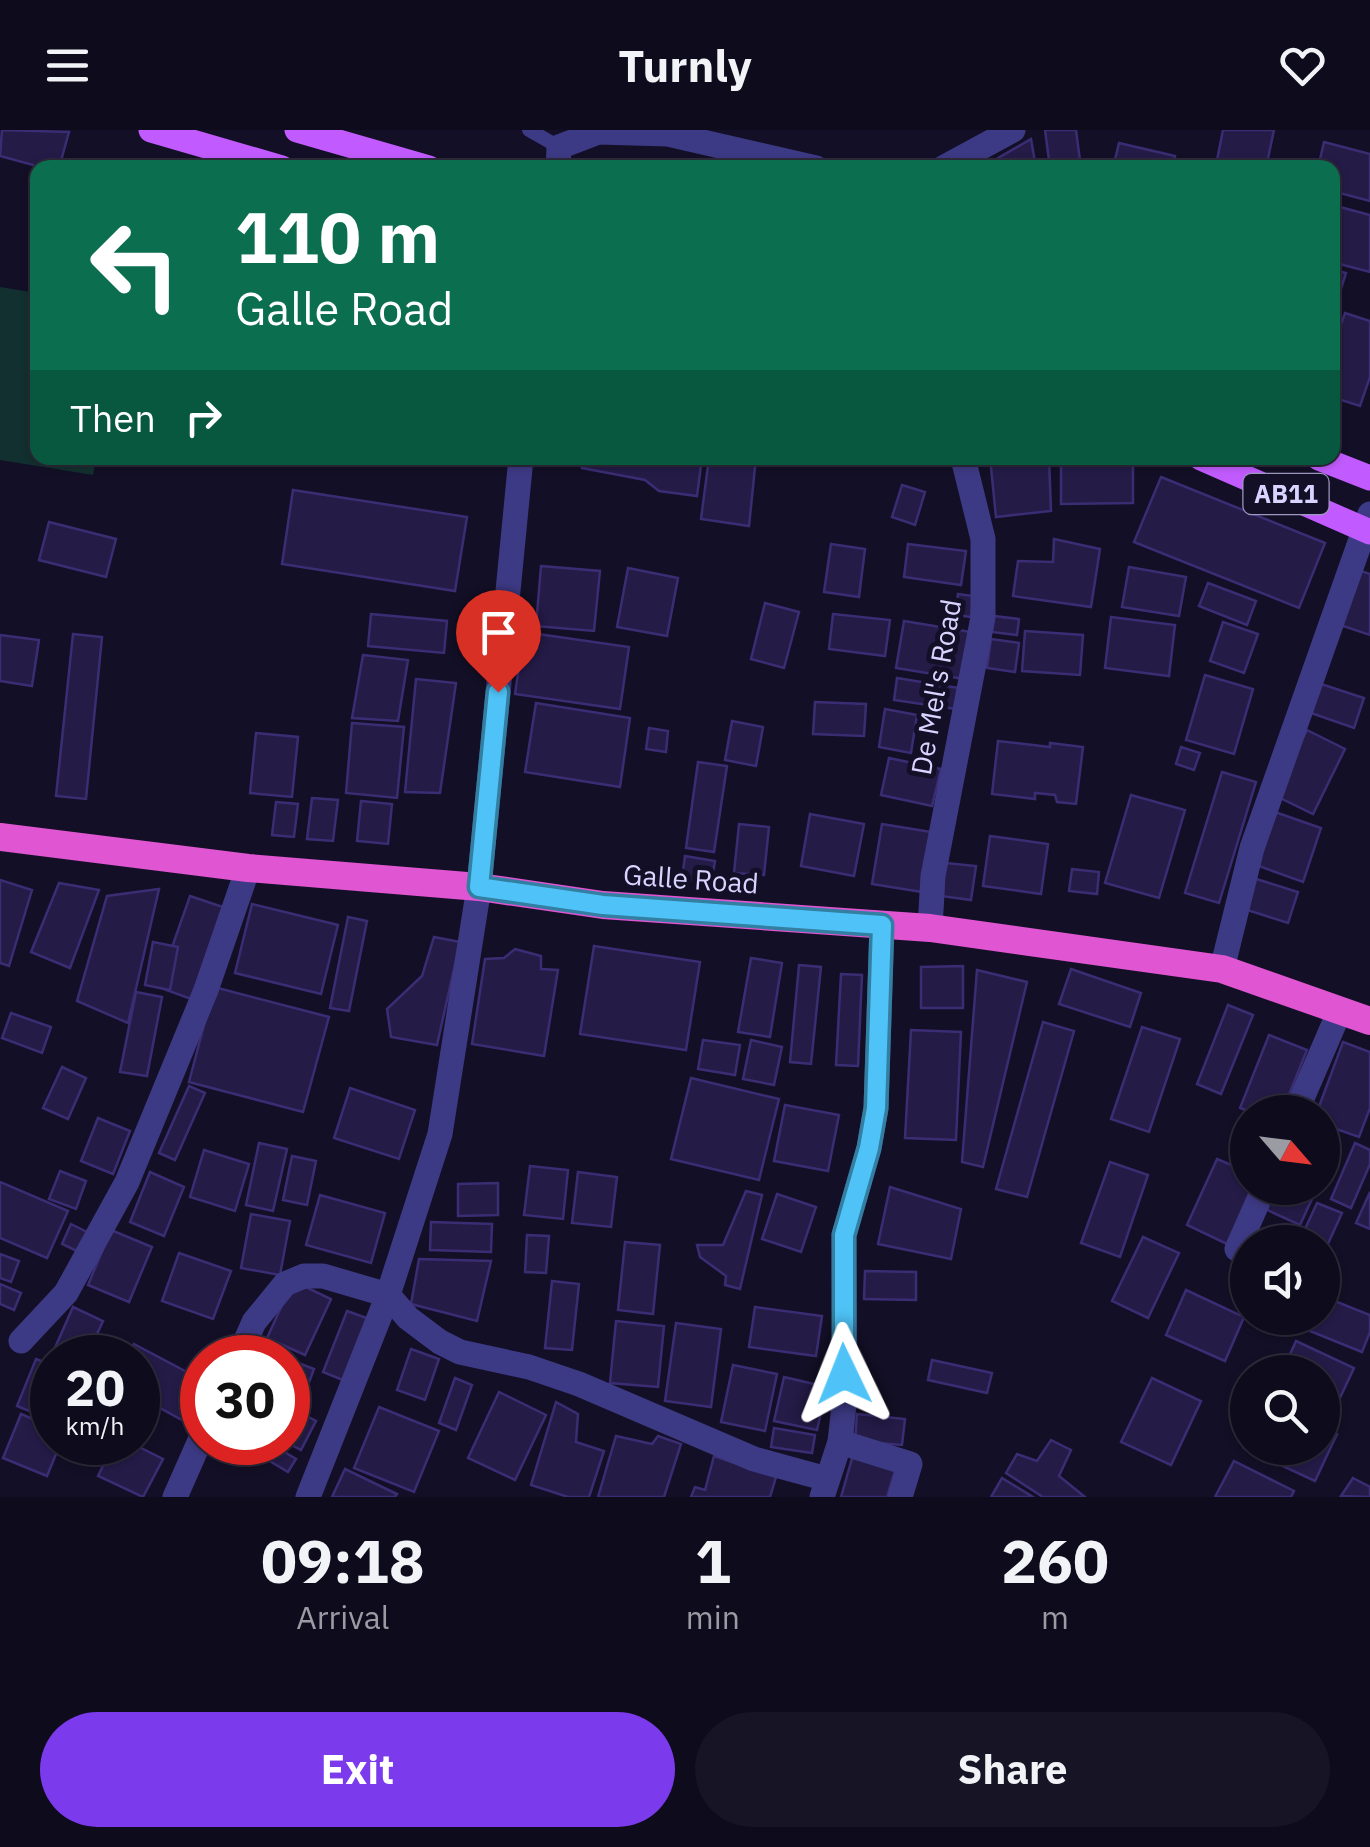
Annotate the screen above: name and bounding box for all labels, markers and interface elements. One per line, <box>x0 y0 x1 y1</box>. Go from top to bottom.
text: Turnly <box>618 36 752 94</box>
icon: menu <box>40 38 95 93</box>
icon: heart <box>1275 38 1330 93</box>
text: 110 m <box>235 191 440 282</box>
icon: left <box>70 200 200 330</box>
text: Galle Road <box>235 279 453 337</box>
icon: right <box>176 390 231 445</box>
text: Then <box>70 393 156 442</box>
road number: AB11 <box>1244 474 1328 514</box>
pin <box>456 590 541 693</box>
street label: De Mel's Road <box>902 596 969 778</box>
icon: arrive <box>471 605 526 660</box>
street label: Galle Road <box>622 855 760 902</box>
north arrow <box>1230 1095 1340 1205</box>
map controls <box>1230 1095 1340 1465</box>
button: sound <box>1230 1225 1340 1335</box>
position arrow <box>792 1322 896 1426</box>
speed limit sign: 30 <box>180 1335 310 1465</box>
text: 20 <box>65 1355 125 1420</box>
button: search <box>1230 1355 1340 1465</box>
text: km/h <box>66 1409 124 1442</box>
text: 09:18 <box>261 1521 425 1600</box>
text: 1 <box>695 1521 731 1600</box>
text: 260 <box>1001 1521 1109 1600</box>
text: Arrival <box>296 1596 390 1638</box>
text: min <box>686 1596 740 1638</box>
text: m <box>1041 1596 1069 1638</box>
button: Exit <box>40 1712 675 1827</box>
button: Share <box>695 1712 1330 1827</box>

